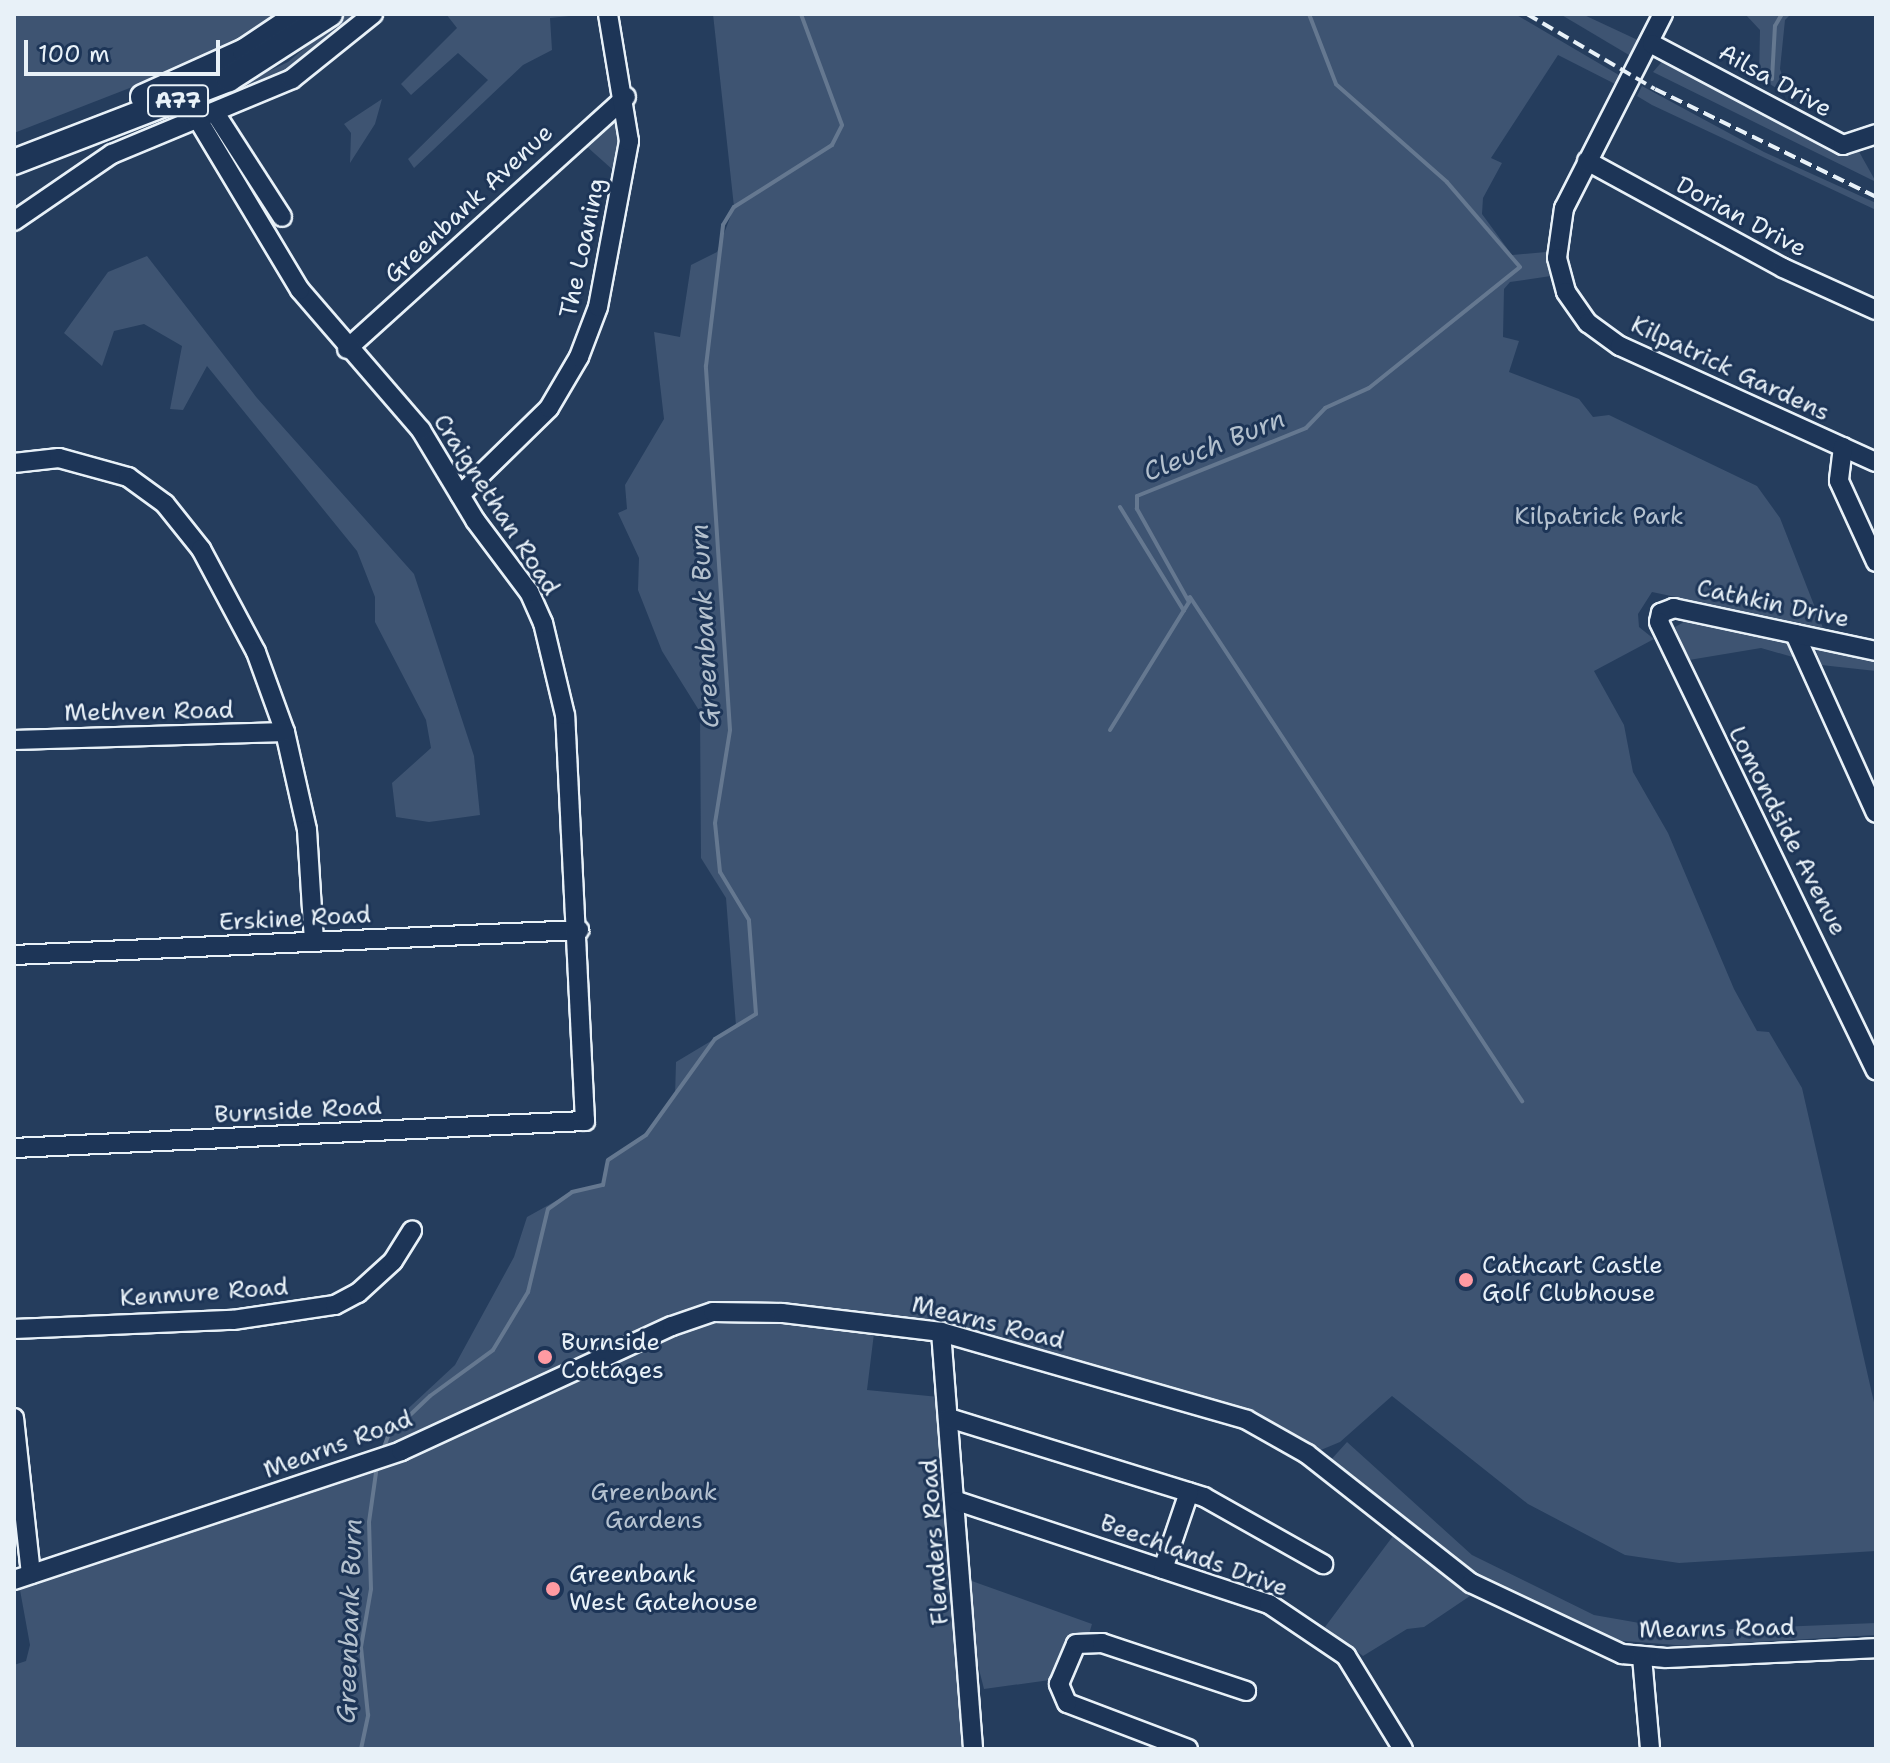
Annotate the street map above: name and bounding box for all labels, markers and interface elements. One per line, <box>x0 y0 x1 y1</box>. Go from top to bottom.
scale bar <box>28 24 224 74</box>
text: 100 m <box>38 38 110 70</box>
street label: Ailsa Drive <box>1713 38 1837 124</box>
road number: A77 <box>146 83 210 119</box>
street label: Greenbank Avenue <box>379 119 559 289</box>
street label: Dorian Drive <box>1671 171 1811 263</box>
street label: The Loaning <box>554 175 612 321</box>
street label: Kilpatrick Gardens <box>1626 310 1834 428</box>
water label: Cleuch Burn <box>1139 402 1289 488</box>
street label: Craignethan Road <box>427 409 565 601</box>
park label: Kilpatrick Park <box>1514 503 1684 531</box>
water label: Greenbank Burn <box>683 523 725 729</box>
street label: Cathkin Drive <box>1694 574 1852 634</box>
street label: Methven Road <box>64 696 234 728</box>
street label: Lomondside Avenue <box>1722 722 1852 940</box>
street label: Erskine Road <box>218 901 372 937</box>
street label: Burnside Road <box>214 1092 382 1130</box>
place label: Cathcart Castle Golf Clubhouse <box>1482 1252 1663 1308</box>
marker: Cathcart Castle Golf Clubhouse <box>1457 1271 1475 1289</box>
street label: Kenmure Road <box>119 1273 289 1313</box>
street label: Mearns Road <box>909 1290 1067 1356</box>
place label: Burnside Cottages <box>561 1329 664 1385</box>
marker: Burnside Cottages <box>536 1348 554 1366</box>
street label: Mearns Road <box>260 1405 416 1485</box>
street label: Flenders Road <box>915 1458 955 1626</box>
park label: Greenbank Gardens <box>591 1479 717 1535</box>
street label: Beechlands Drive <box>1096 1509 1292 1603</box>
water label: Greenbank Burn <box>330 1518 368 1724</box>
place label: Greenbank West Gatehouse <box>569 1561 758 1617</box>
marker: Greenbank West Gatehouse <box>544 1580 562 1598</box>
street label: Mearns Road <box>1639 1613 1795 1645</box>

